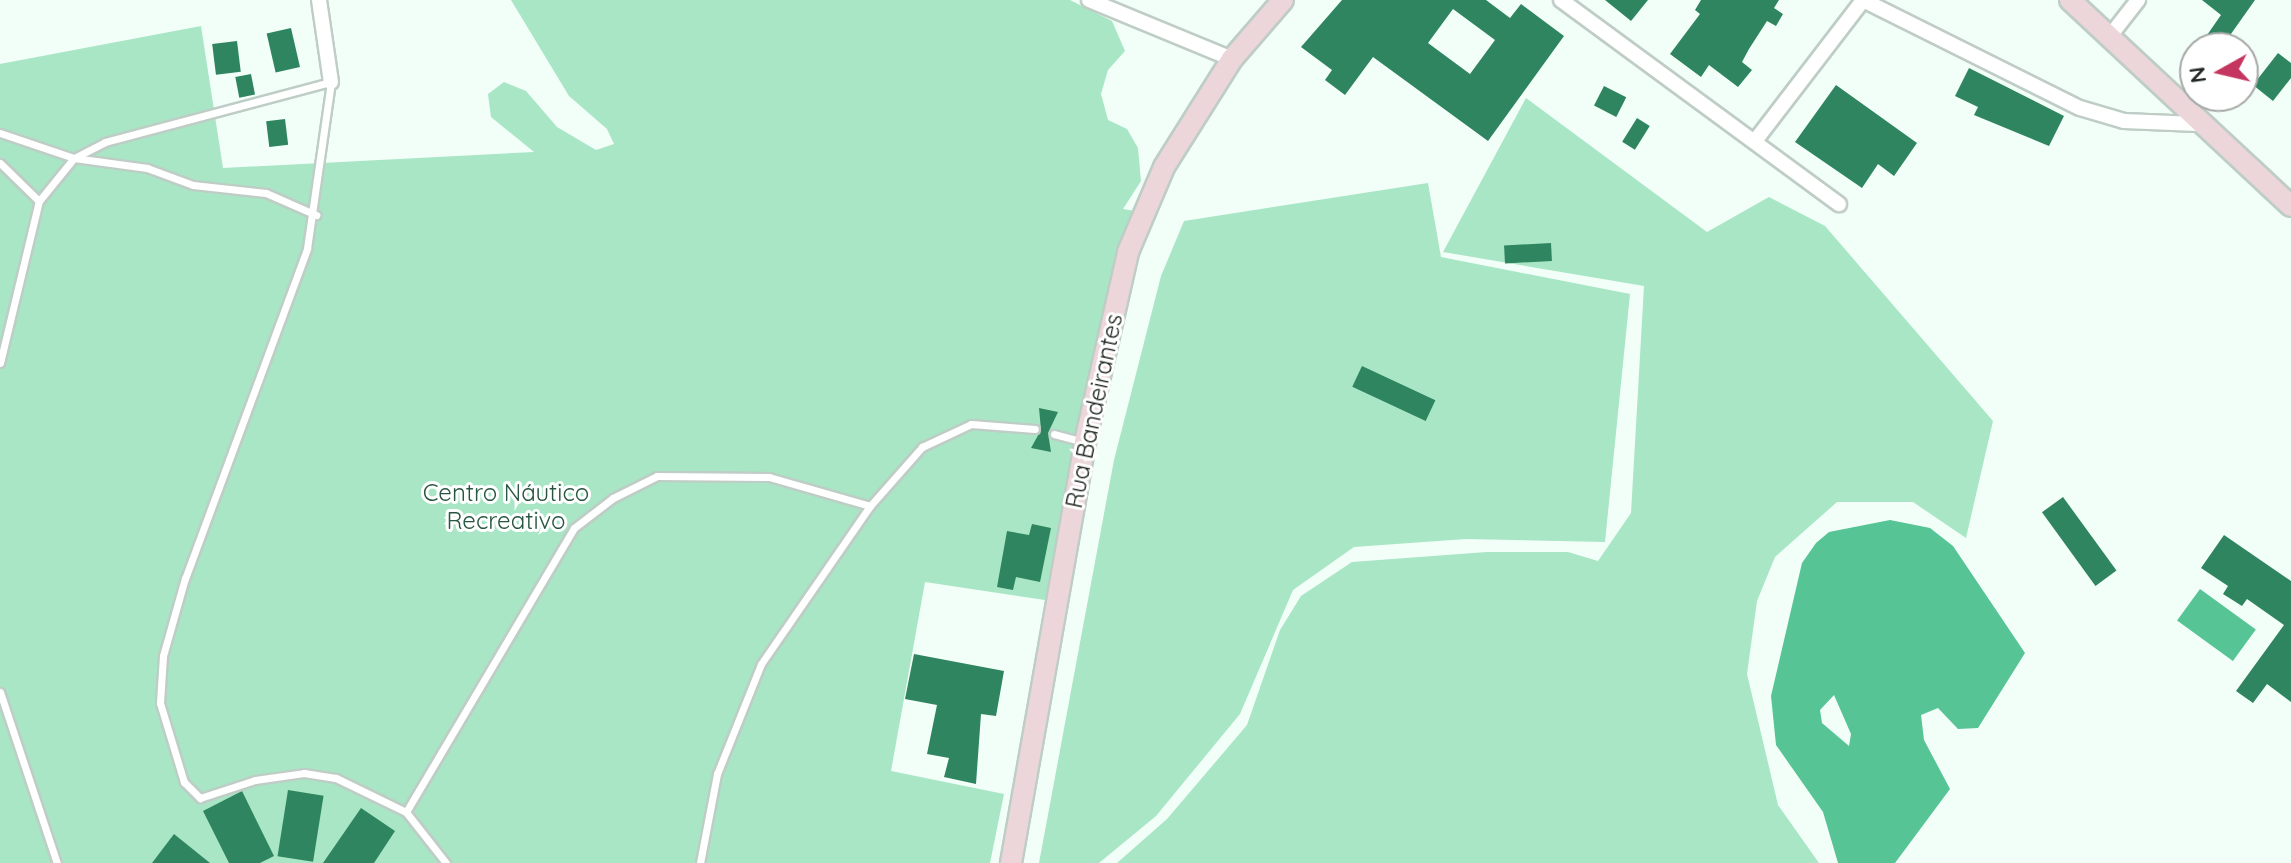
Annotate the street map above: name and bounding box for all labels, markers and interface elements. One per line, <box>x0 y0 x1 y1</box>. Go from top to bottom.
north arrow <box>2179 32 2259 112</box>
text: N <box>2182 65 2212 85</box>
street label: Rua Bandeirantes <box>1059 311 1129 511</box>
park label: Centro Náutico Recreativo <box>423 479 589 535</box>

